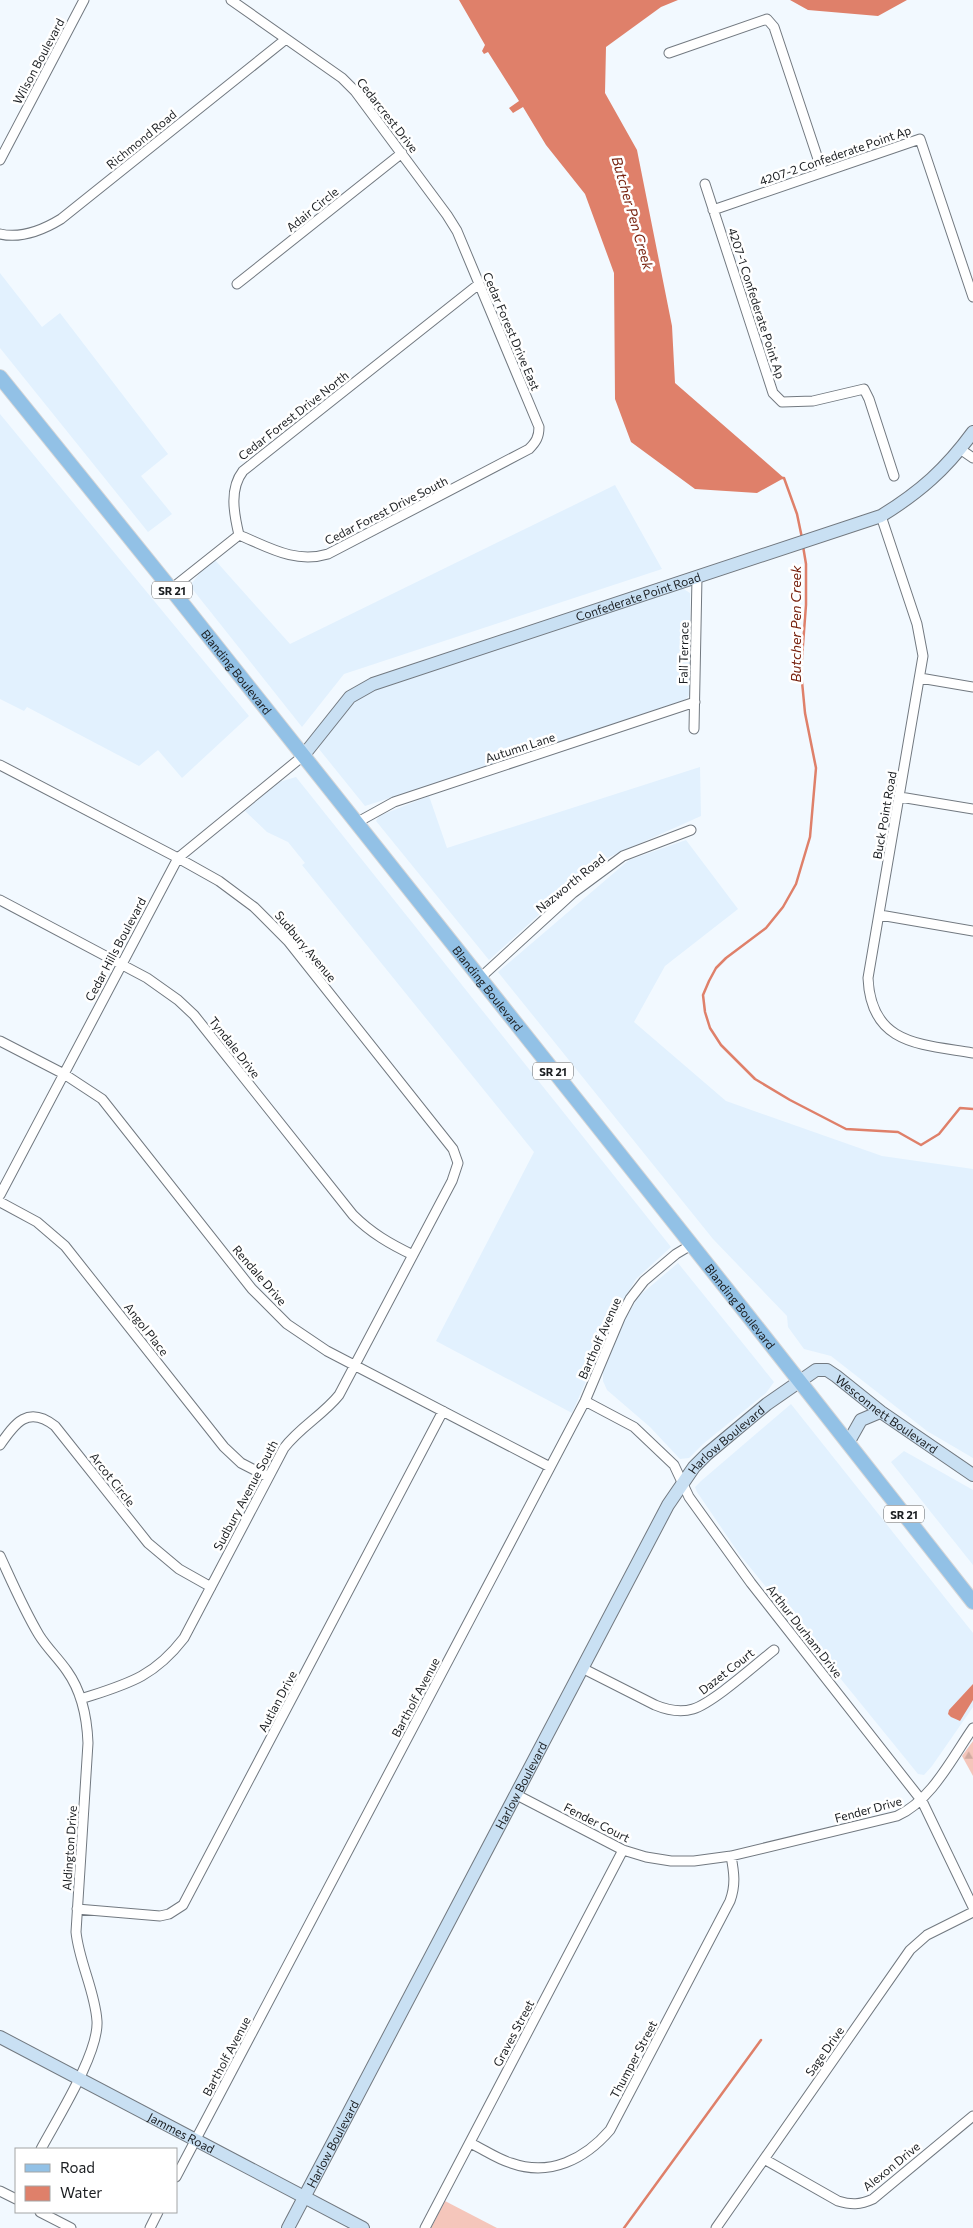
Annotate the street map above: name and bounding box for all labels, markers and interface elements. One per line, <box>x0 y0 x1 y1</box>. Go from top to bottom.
street label: Wilson Boulevard <box>10 16 66 106</box>
street label: Cedarcrest Drive <box>355 75 421 155</box>
street label: Richmond Road <box>103 107 179 171</box>
street label: 4207-2 Confederate Point Ap <box>757 122 913 188</box>
water label: Butcher Pen Creek <box>609 154 657 272</box>
street label: Adair Circle <box>283 184 341 234</box>
street label: 4207-1 Confederate Point Ap <box>726 226 788 380</box>
street label: Cedar Forest Drive East <box>481 270 543 392</box>
street label: Cedar Forest Drive North <box>235 368 351 462</box>
street label: Cedar Forest Drive South <box>322 473 450 547</box>
water label: Butcher Pen Creek <box>787 565 804 683</box>
street label: Confederate Point Road <box>574 569 702 624</box>
road number: SR 21 <box>152 582 192 598</box>
street label: Fall Terrace <box>675 622 691 684</box>
street label: Blanding Boulevard <box>199 626 275 717</box>
street label: Autumn Lane <box>483 729 557 765</box>
street label: Buck Point Road <box>869 770 899 860</box>
street label: Nazworth Road <box>533 851 607 915</box>
street label: Cedar Hills Boulevard <box>82 895 148 1003</box>
street label: Sudbury Avenue <box>272 908 340 984</box>
street label: Blanding Boulevard <box>450 943 526 1033</box>
street label: Tyndale Drive <box>207 1014 263 1080</box>
road number: SR 21 <box>533 1062 573 1080</box>
street label: Rendale Drive <box>230 1242 290 1308</box>
street label: Blanding Boulevard <box>702 1261 778 1351</box>
street label: Bartholf Avenue <box>575 1295 623 1381</box>
street label: Angol Place <box>122 1300 172 1358</box>
street label: Wesconnett Boulevard <box>833 1372 940 1456</box>
street label: Harlow Boulevard <box>685 1402 767 1476</box>
street label: Sudbury Avenue South <box>210 1438 280 1552</box>
street label: Arcot Circle <box>88 1449 138 1509</box>
road number: SR 21 <box>884 1506 924 1522</box>
street label: Arthur Durham Drive <box>764 1582 846 1680</box>
street label: Dazet Court <box>696 1645 757 1697</box>
street label: Bartholf Avenue <box>388 1655 442 1739</box>
street label: Autlan Drive <box>255 1668 299 1734</box>
street label: Harlow Boulevard <box>492 1739 549 1831</box>
street label: Fender Drive <box>833 1793 903 1825</box>
street label: Fender Court <box>562 1799 632 1845</box>
street label: Aldington Drive <box>59 1805 79 1891</box>
street label: Graves Street <box>490 1997 536 2069</box>
street label: Bartholf Avenue <box>199 2014 253 2098</box>
street label: Thumper Street <box>607 2018 659 2100</box>
street label: Sage Drive <box>802 2024 846 2078</box>
street label: Harlow Boulevard <box>303 2098 361 2190</box>
street label: Jammes Road <box>145 2109 217 2156</box>
street label: Alexon Drive <box>860 2139 922 2193</box>
legend <box>15 2148 178 2213</box>
text: Road <box>60 2158 95 2176</box>
text: Water <box>60 2183 102 2201</box>

